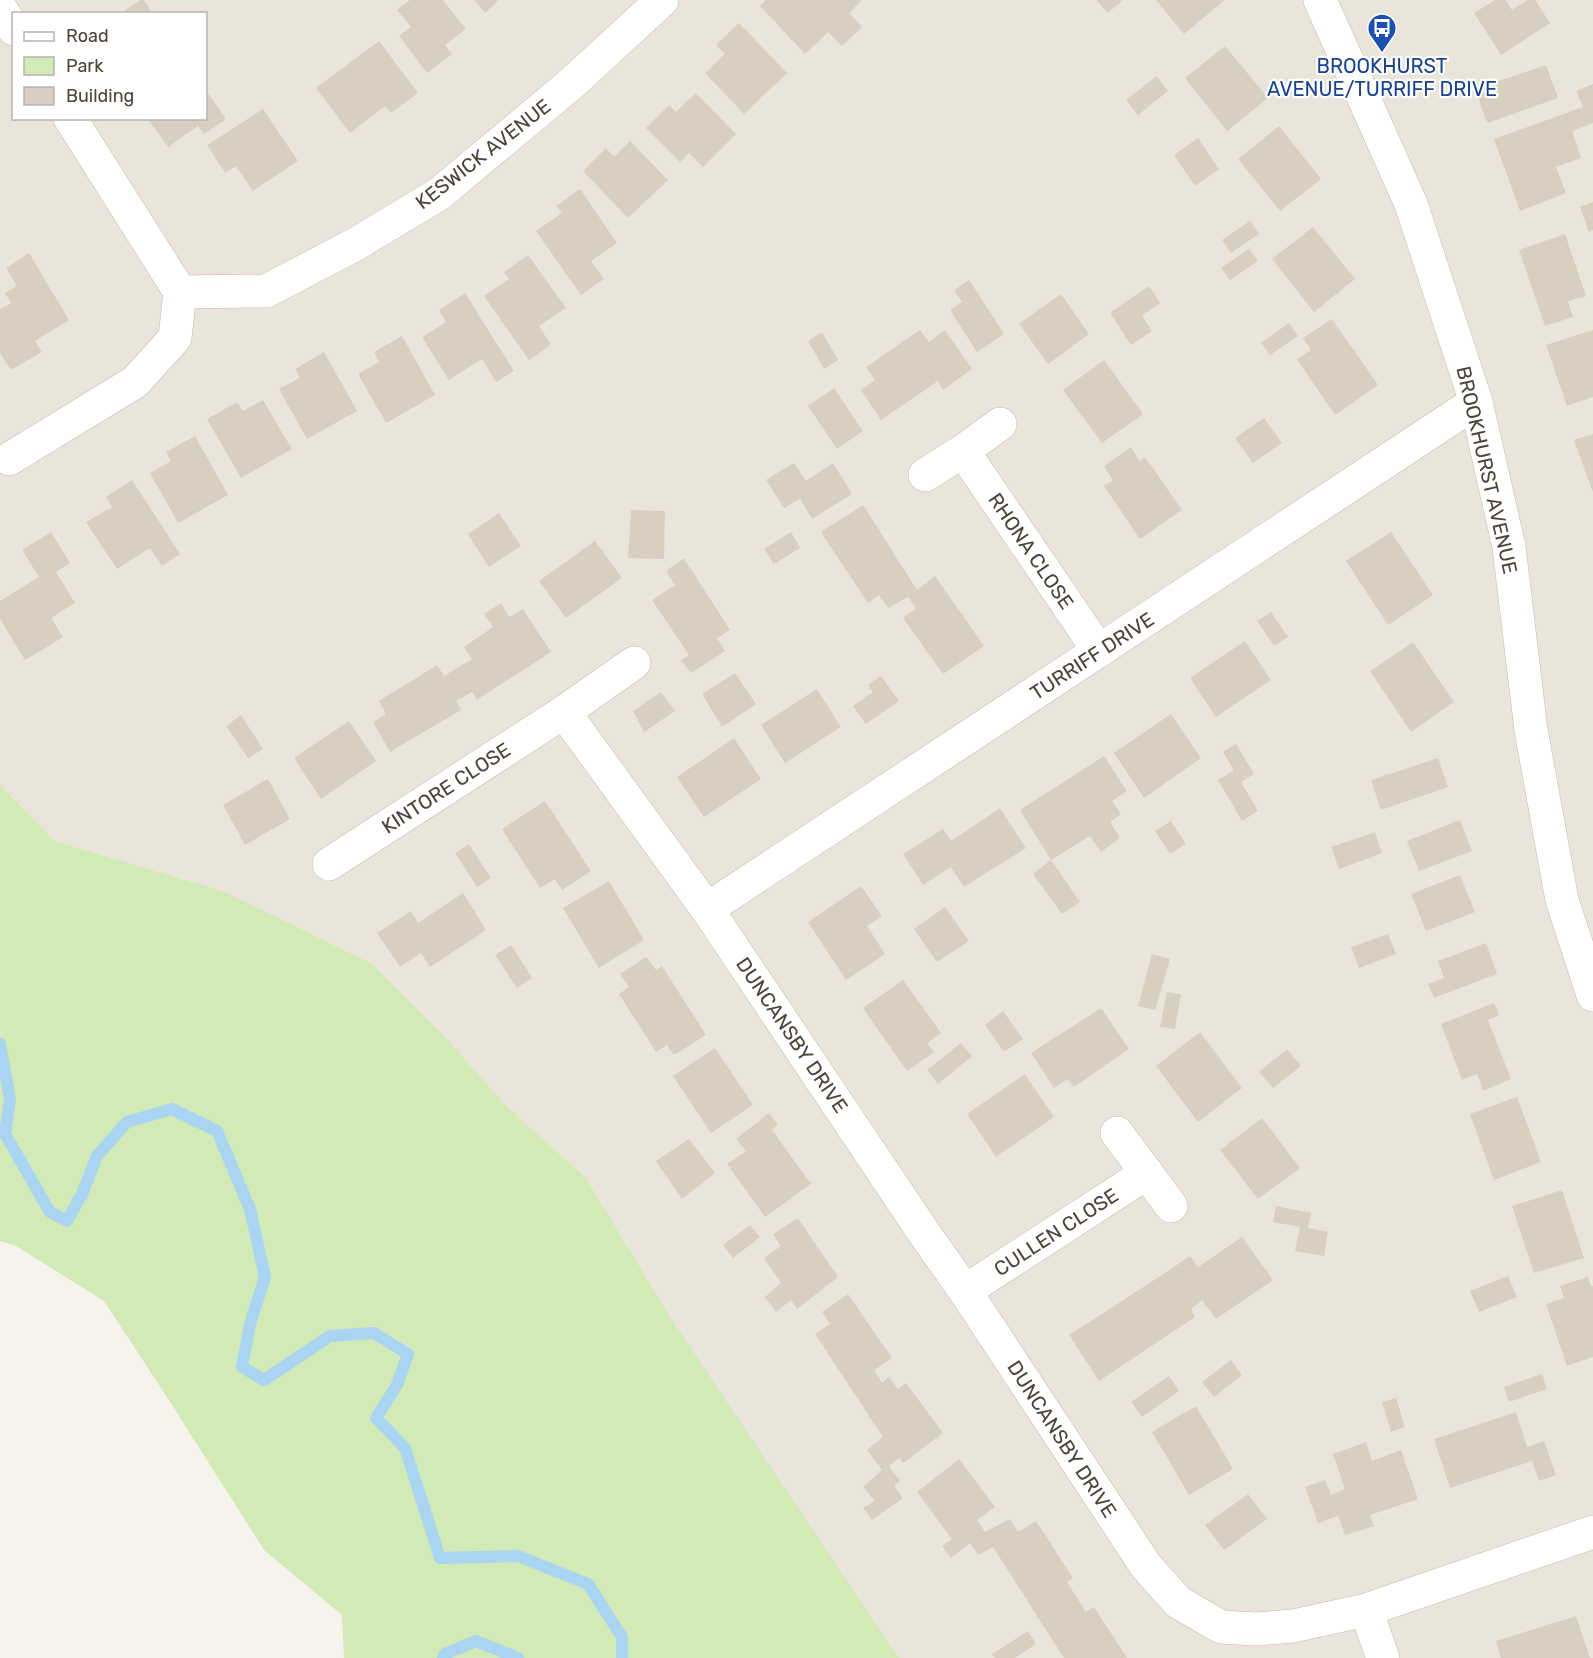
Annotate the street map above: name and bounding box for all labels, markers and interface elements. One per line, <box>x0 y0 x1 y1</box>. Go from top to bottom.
legend <box>12 12 207 120</box>
bus stop icon: BROOKHURST AVENUE/TURRIFF DRIVE <box>1366 12 1398 54</box>
text: Road <box>66 25 109 47</box>
place label: BROOKHURST AVENUE/TURRIFF DRIVE <box>1267 54 1497 101</box>
text: Park <box>66 55 104 77</box>
text: Building <box>66 85 134 107</box>
street label: KESWICK AVENUE <box>411 94 555 214</box>
street label: BROOKHURST AVENUE <box>1451 364 1523 576</box>
street label: RHONA CLOSE <box>983 488 1079 614</box>
street label: TURRIFF DRIVE <box>1026 607 1158 705</box>
street label: KINTORE CLOSE <box>377 737 515 839</box>
street label: DUNCANSBY DRIVE <box>731 953 853 1117</box>
street label: CULLEN CLOSE <box>989 1183 1123 1281</box>
street label: DUNCANSBY DRIVE <box>1002 1356 1122 1522</box>

